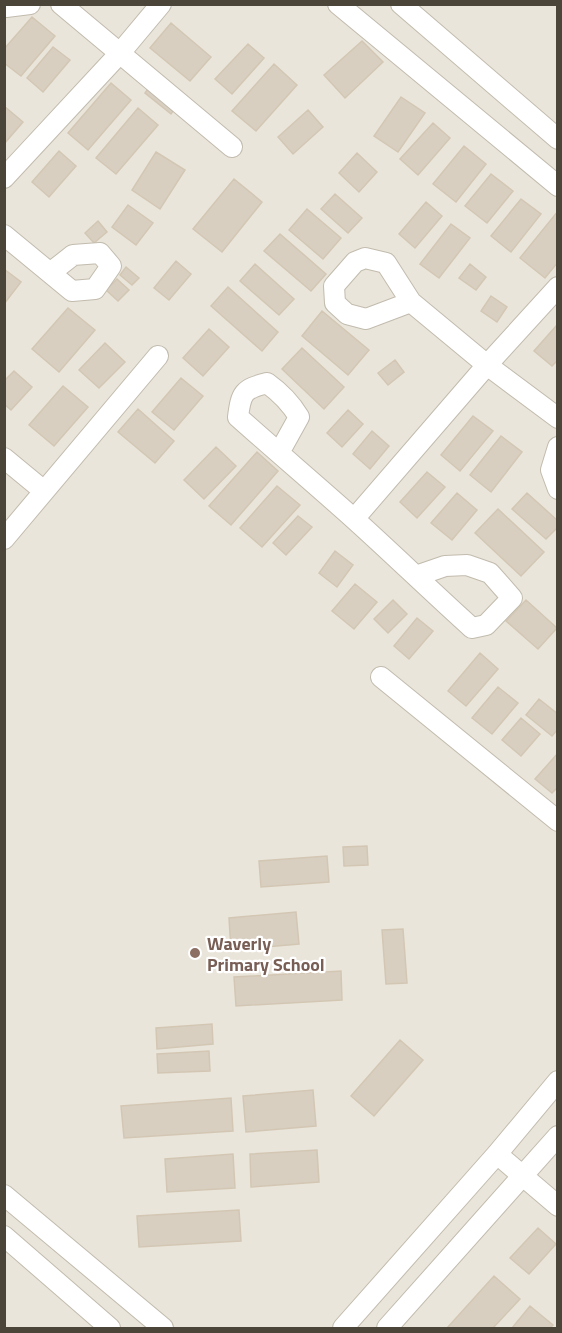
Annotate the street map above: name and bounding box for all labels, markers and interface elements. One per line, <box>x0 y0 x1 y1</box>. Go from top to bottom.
place label: Waverly Primary School <box>207 930 325 978</box>
marker: Waverly Primary School <box>188 946 202 960</box>

